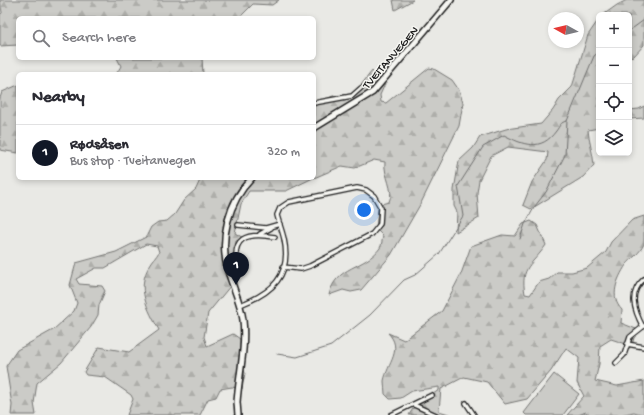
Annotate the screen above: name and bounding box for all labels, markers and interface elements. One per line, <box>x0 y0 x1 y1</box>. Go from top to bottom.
north arrow <box>548 12 584 48</box>
map controls <box>596 12 632 156</box>
button: + <box>596 12 632 48</box>
search box <box>16 16 316 60</box>
street label: TVEITANVEGEN <box>360 24 423 93</box>
icon: search <box>30 27 52 49</box>
text: Search here <box>62 29 136 47</box>
button: − <box>596 48 632 84</box>
button: locate <box>596 84 632 120</box>
text: Nearby <box>32 88 85 108</box>
button: layers <box>596 120 632 156</box>
text: Rødsåsen <box>70 136 129 154</box>
text: 1 <box>42 145 48 160</box>
text: 320 m <box>267 145 300 160</box>
text: Bus stop · Tveitanvegen <box>70 154 196 169</box>
your location <box>354 200 374 220</box>
pin: 1 <box>223 252 249 285</box>

